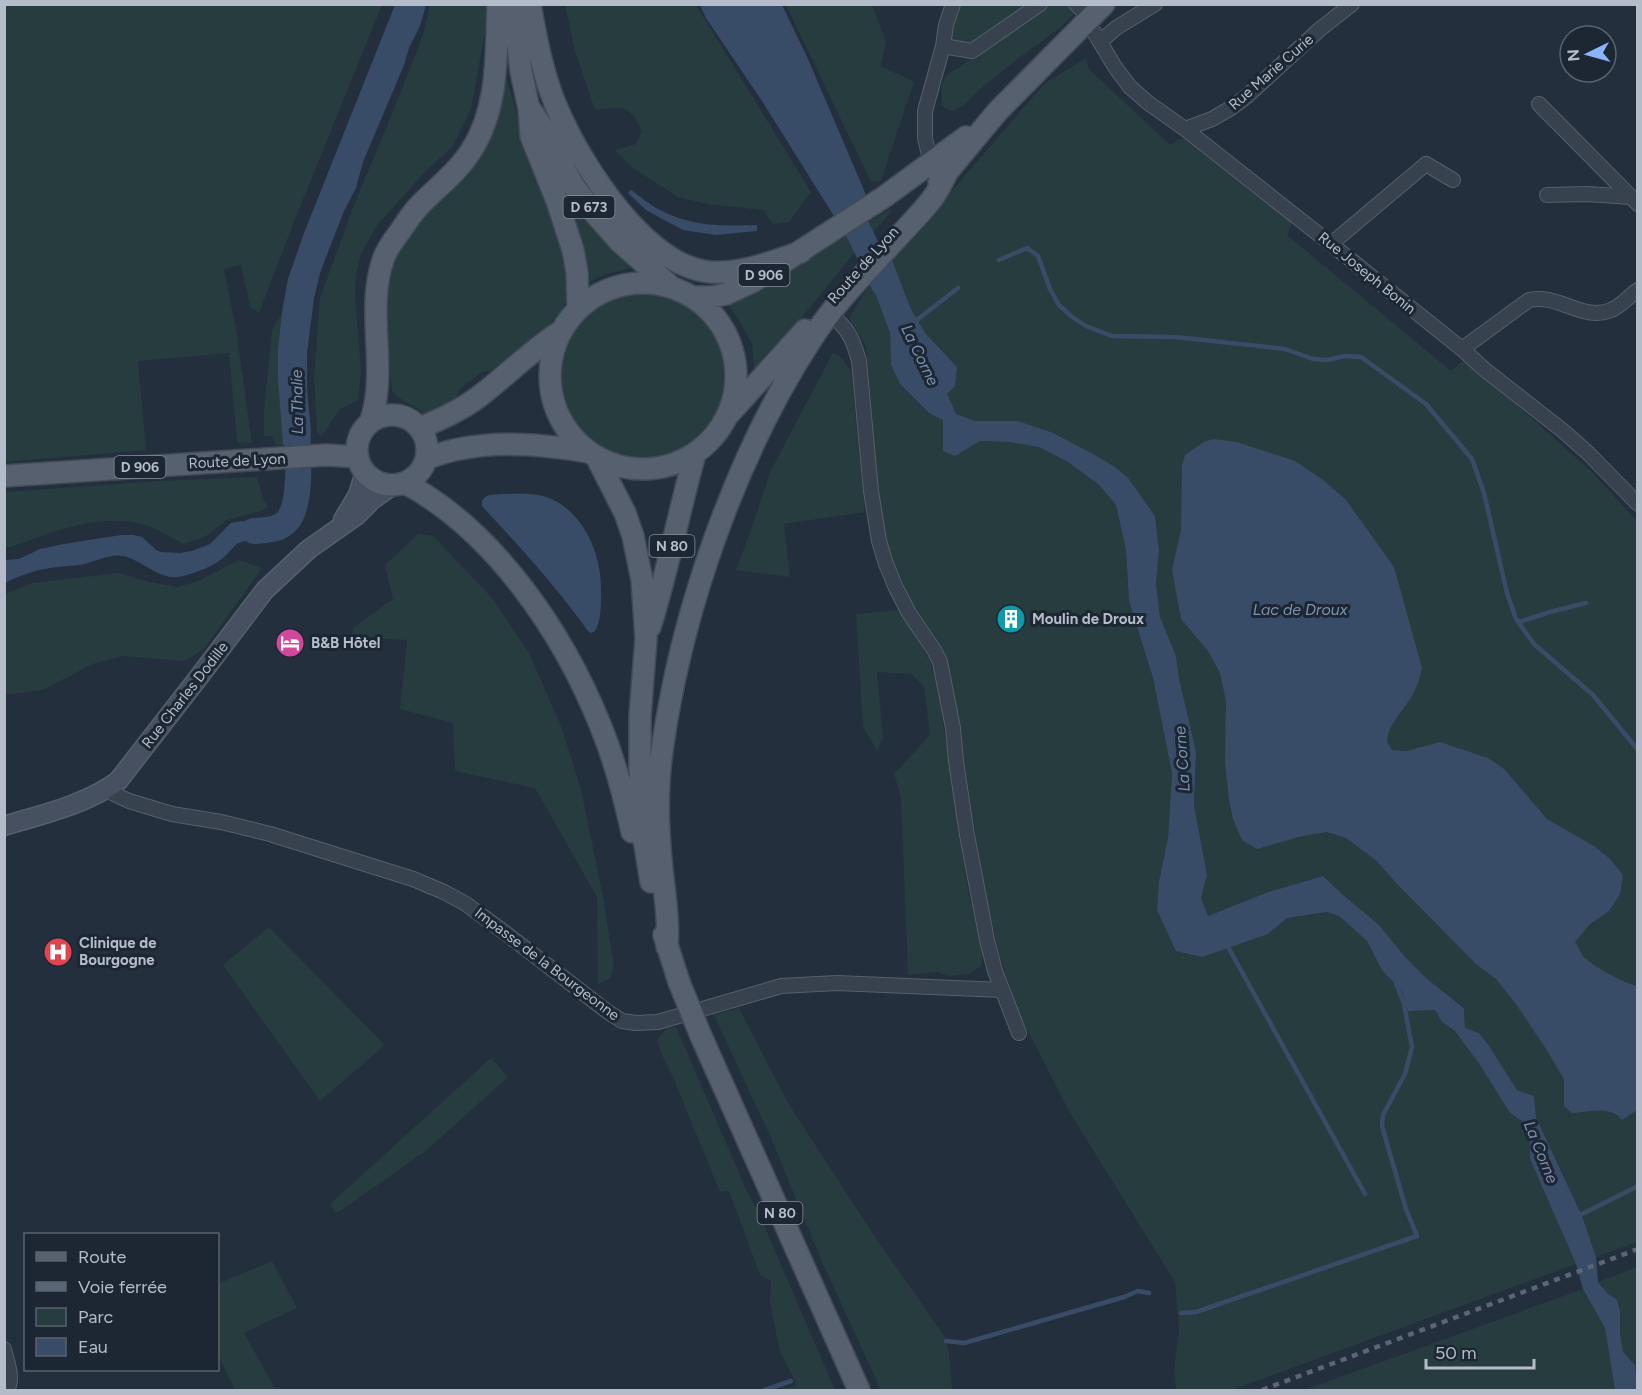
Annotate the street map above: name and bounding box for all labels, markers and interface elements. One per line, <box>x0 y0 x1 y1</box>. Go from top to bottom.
north arrow <box>1558 24 1618 84</box>
street label: Rue Marie Curie <box>1225 30 1317 114</box>
text: N <box>1564 48 1584 62</box>
road number: D 673 <box>564 196 614 218</box>
street label: Route de Lyon <box>824 223 902 307</box>
street label: Rue Joseph Bonin <box>1315 228 1419 318</box>
road number: D 906 <box>738 264 789 286</box>
water label: La Corne <box>897 321 943 389</box>
water label: La Thalie <box>287 369 307 435</box>
street label: Route de Lyon <box>188 449 286 473</box>
road number: D 906 <box>114 456 166 478</box>
road number: N 80 <box>650 535 694 557</box>
water label: Lac de Droux <box>1253 600 1348 619</box>
building icon: Moulin de Droux <box>995 603 1027 635</box>
place label: Moulin de Droux <box>1032 610 1144 628</box>
hotel icon: B&B Hôtel <box>274 627 306 659</box>
place label: B&B Hôtel <box>311 634 381 652</box>
street label: Rue Charles Dodille <box>138 638 232 752</box>
water label: La Corne <box>1170 725 1194 792</box>
street label: Impasse de la Bourgeonne <box>471 904 623 1024</box>
place label: Clinique de Bourgogne <box>79 934 157 969</box>
hospital icon: Clinique de Bourgogne <box>42 936 74 968</box>
water label: La Corne <box>1520 1118 1562 1186</box>
road number: N 80 <box>758 1202 802 1224</box>
legend <box>24 1233 219 1371</box>
text: Route <box>78 1246 127 1268</box>
text: Voie ferrée <box>78 1276 167 1298</box>
text: Parc <box>78 1306 114 1328</box>
scale bar <box>1426 1332 1534 1370</box>
text: Eau <box>78 1336 108 1358</box>
text: 50 m <box>1435 1342 1477 1364</box>

